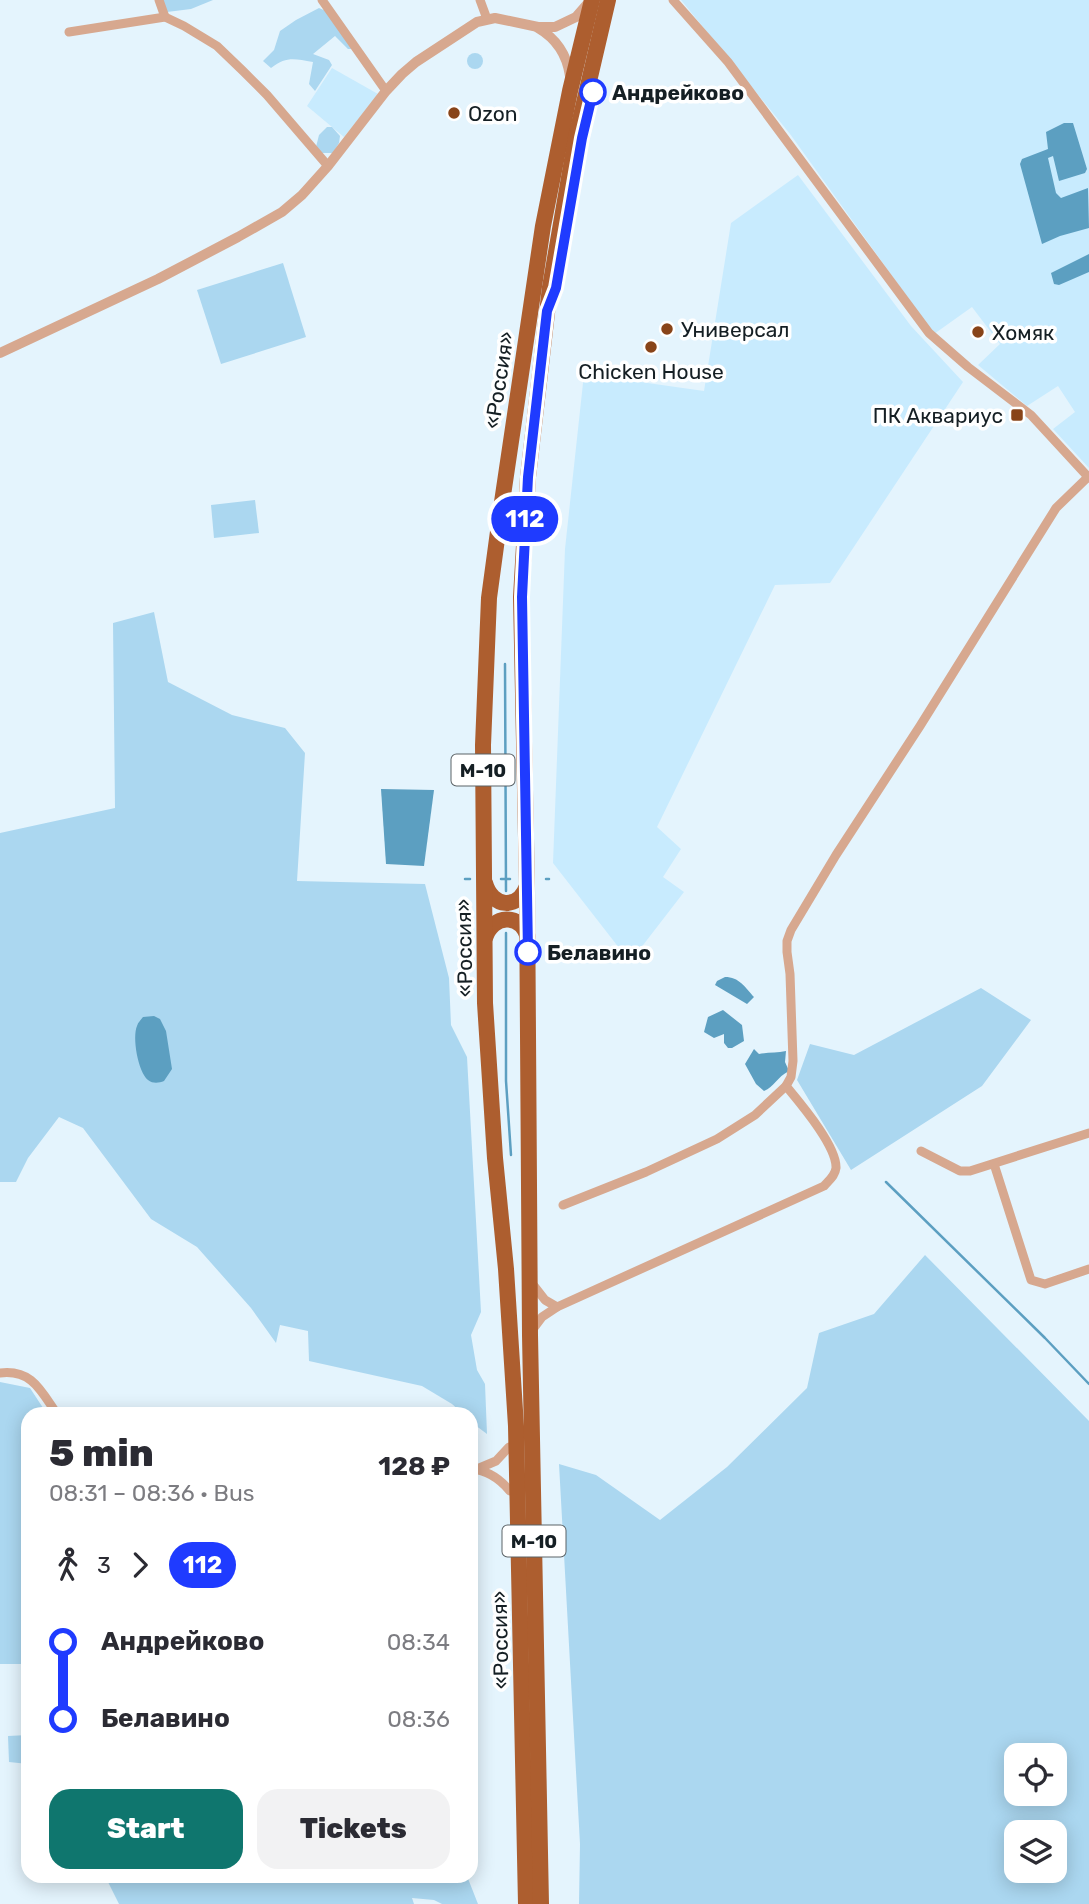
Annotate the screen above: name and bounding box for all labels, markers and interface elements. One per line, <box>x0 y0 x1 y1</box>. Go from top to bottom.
marker: Андрейково <box>580 79 606 105</box>
place label: Андрейково <box>612 80 744 105</box>
place label: Ozon <box>468 101 518 126</box>
marker: Ozon <box>446 105 462 121</box>
place label: Универсал <box>681 317 790 342</box>
place label: Хомяк <box>992 320 1054 345</box>
marker: Универсал <box>659 321 675 337</box>
marker: Хомяк <box>970 324 986 340</box>
street label: «Россия» <box>479 329 519 431</box>
marker: Chicken House <box>643 339 659 355</box>
place label: Chicken House <box>578 359 724 384</box>
place label: ПК Аквариус <box>873 403 1003 428</box>
marker: ПК Аквариус <box>1009 407 1025 423</box>
line badge: 112 <box>485 496 565 542</box>
text: 112 <box>505 505 545 533</box>
road number: М-10 <box>452 754 514 786</box>
street label: «Россия» <box>451 899 477 997</box>
marker: Белавино <box>515 939 541 965</box>
place label: Белавино <box>547 940 651 965</box>
text: 5 min <box>49 1430 154 1476</box>
text: 128 ₽ <box>378 1451 450 1482</box>
text: 08:31 – 08:36 · Bus <box>49 1479 254 1507</box>
road number: М-10 <box>503 1526 566 1556</box>
icon: walk <box>49 1546 87 1584</box>
icon: forward <box>121 1546 159 1584</box>
text: 3 <box>97 1551 111 1579</box>
text: 112 <box>183 1551 222 1579</box>
street label: «Россия» <box>487 1591 513 1689</box>
text: Андрейково <box>101 1626 264 1657</box>
text: 08:34 <box>387 1628 450 1656</box>
text: Белавино <box>101 1703 230 1734</box>
text: 08:36 <box>387 1705 450 1733</box>
map controls <box>1004 1743 1067 1883</box>
button: locate <box>1004 1743 1067 1806</box>
button: Start <box>49 1789 243 1869</box>
button: Tickets <box>257 1789 450 1869</box>
button: layers <box>1004 1820 1067 1883</box>

